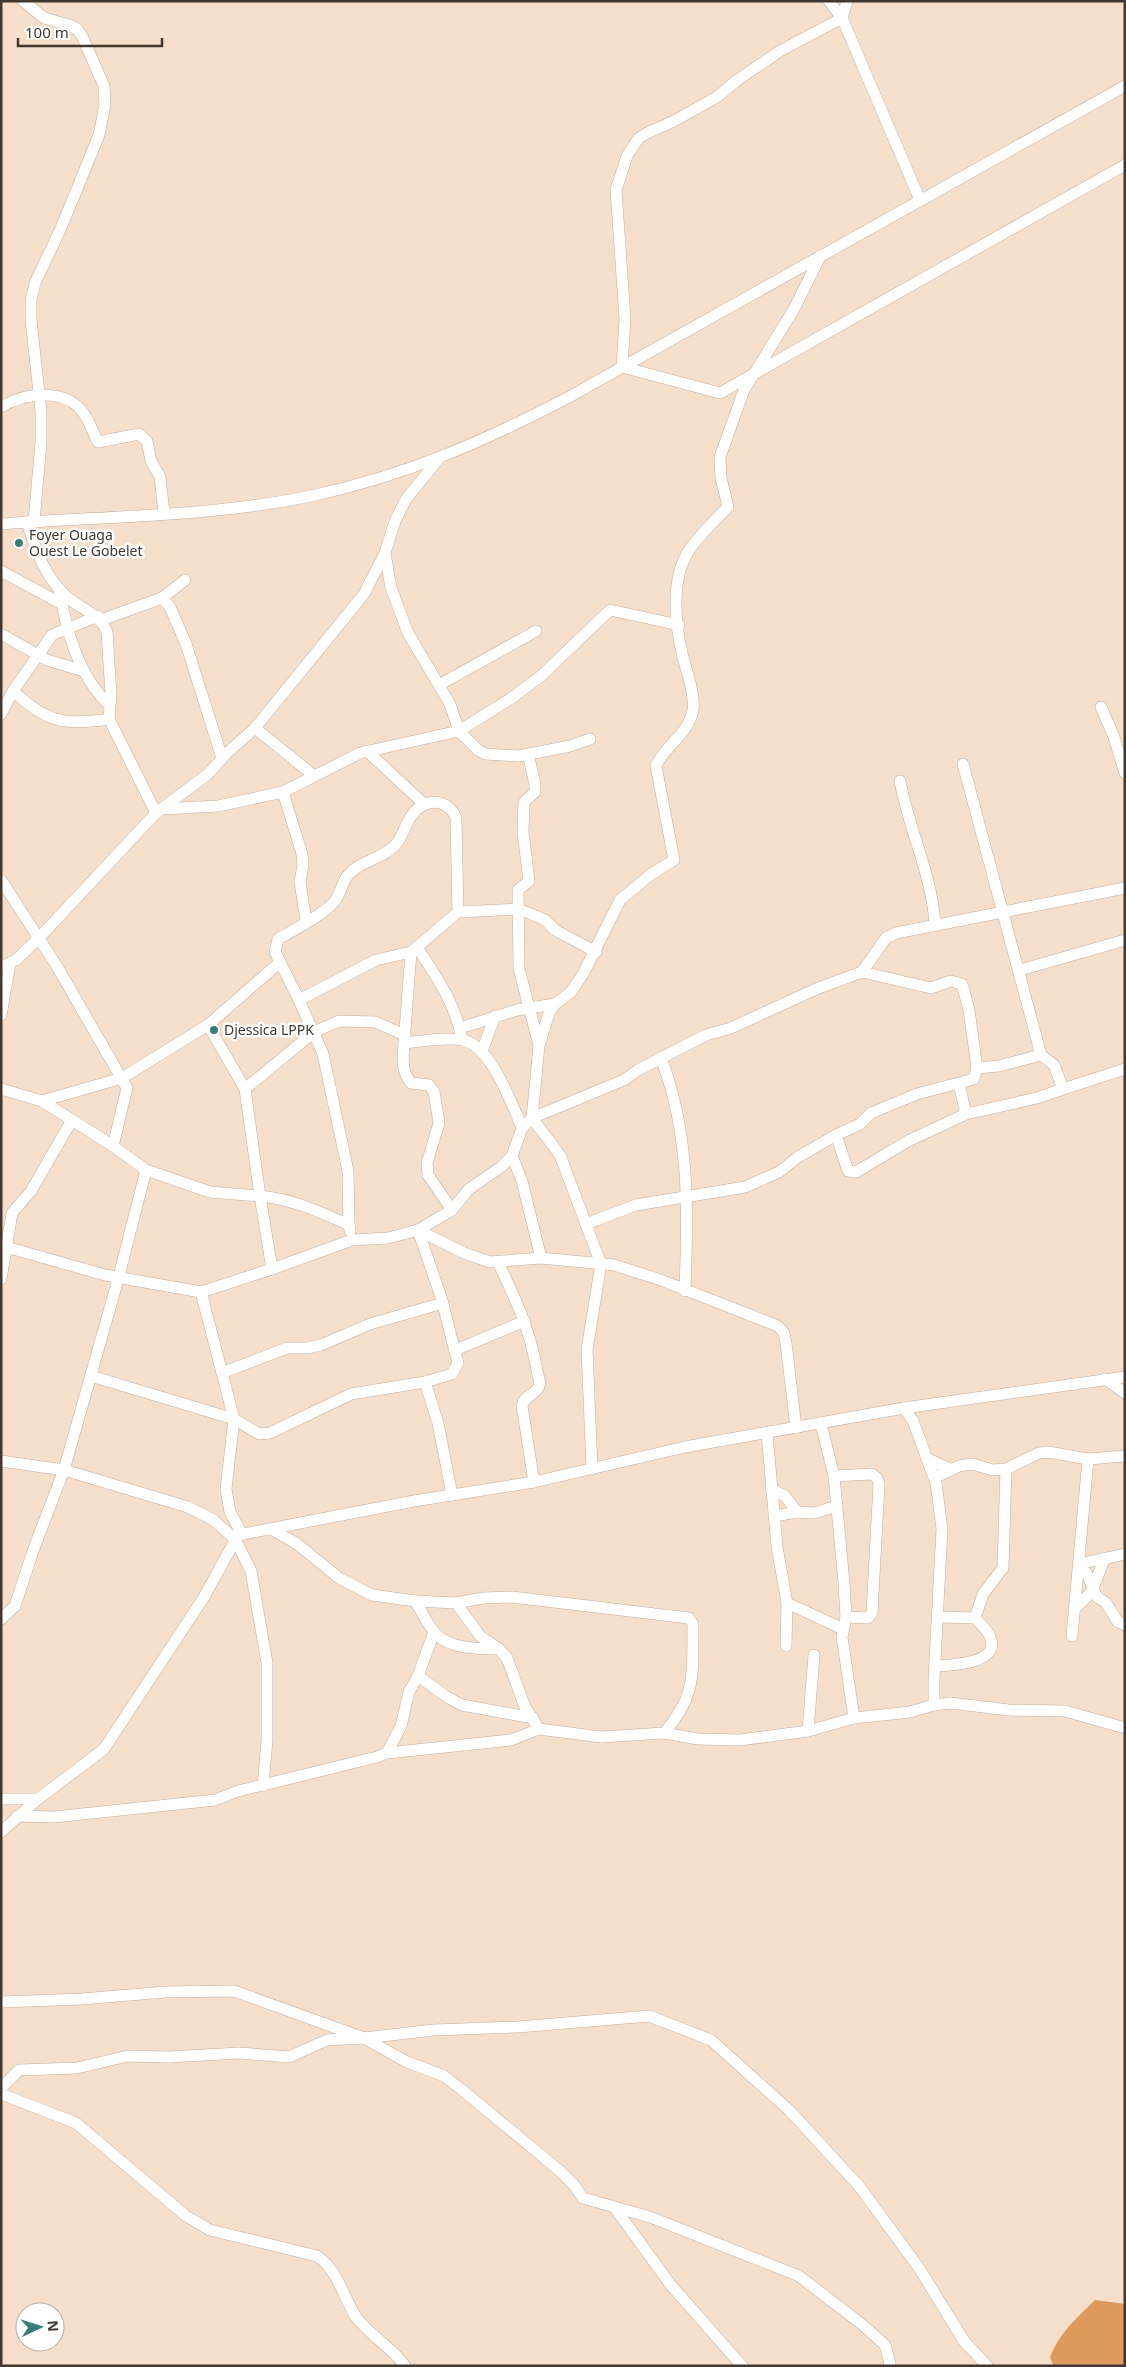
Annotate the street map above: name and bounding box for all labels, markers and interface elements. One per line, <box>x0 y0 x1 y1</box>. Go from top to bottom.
scale bar <box>18 15 161 47</box>
text: 100 m <box>25 22 69 42</box>
place label: Foyer Ouaga Ouest Le Gobelet <box>29 525 142 560</box>
marker: Foyer Ouaga Ouest Le Gobelet <box>13 537 25 549</box>
place label: Djessica LPPK <box>224 1020 314 1039</box>
marker: Djessica LPPK <box>208 1024 220 1036</box>
north arrow <box>15 2302 65 2352</box>
text: N <box>44 2320 63 2332</box>

